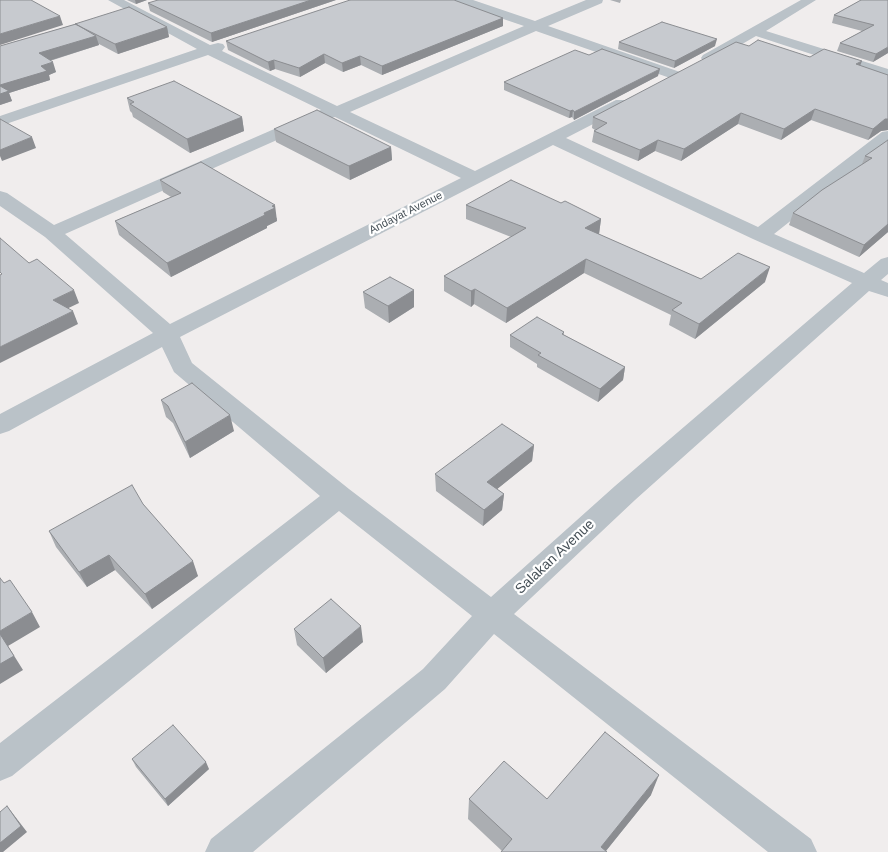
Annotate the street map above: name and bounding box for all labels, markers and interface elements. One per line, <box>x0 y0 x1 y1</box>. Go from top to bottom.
street label: Andayat Avenue <box>367 189 445 237</box>
street label: Salakan Avenue <box>512 516 598 598</box>

